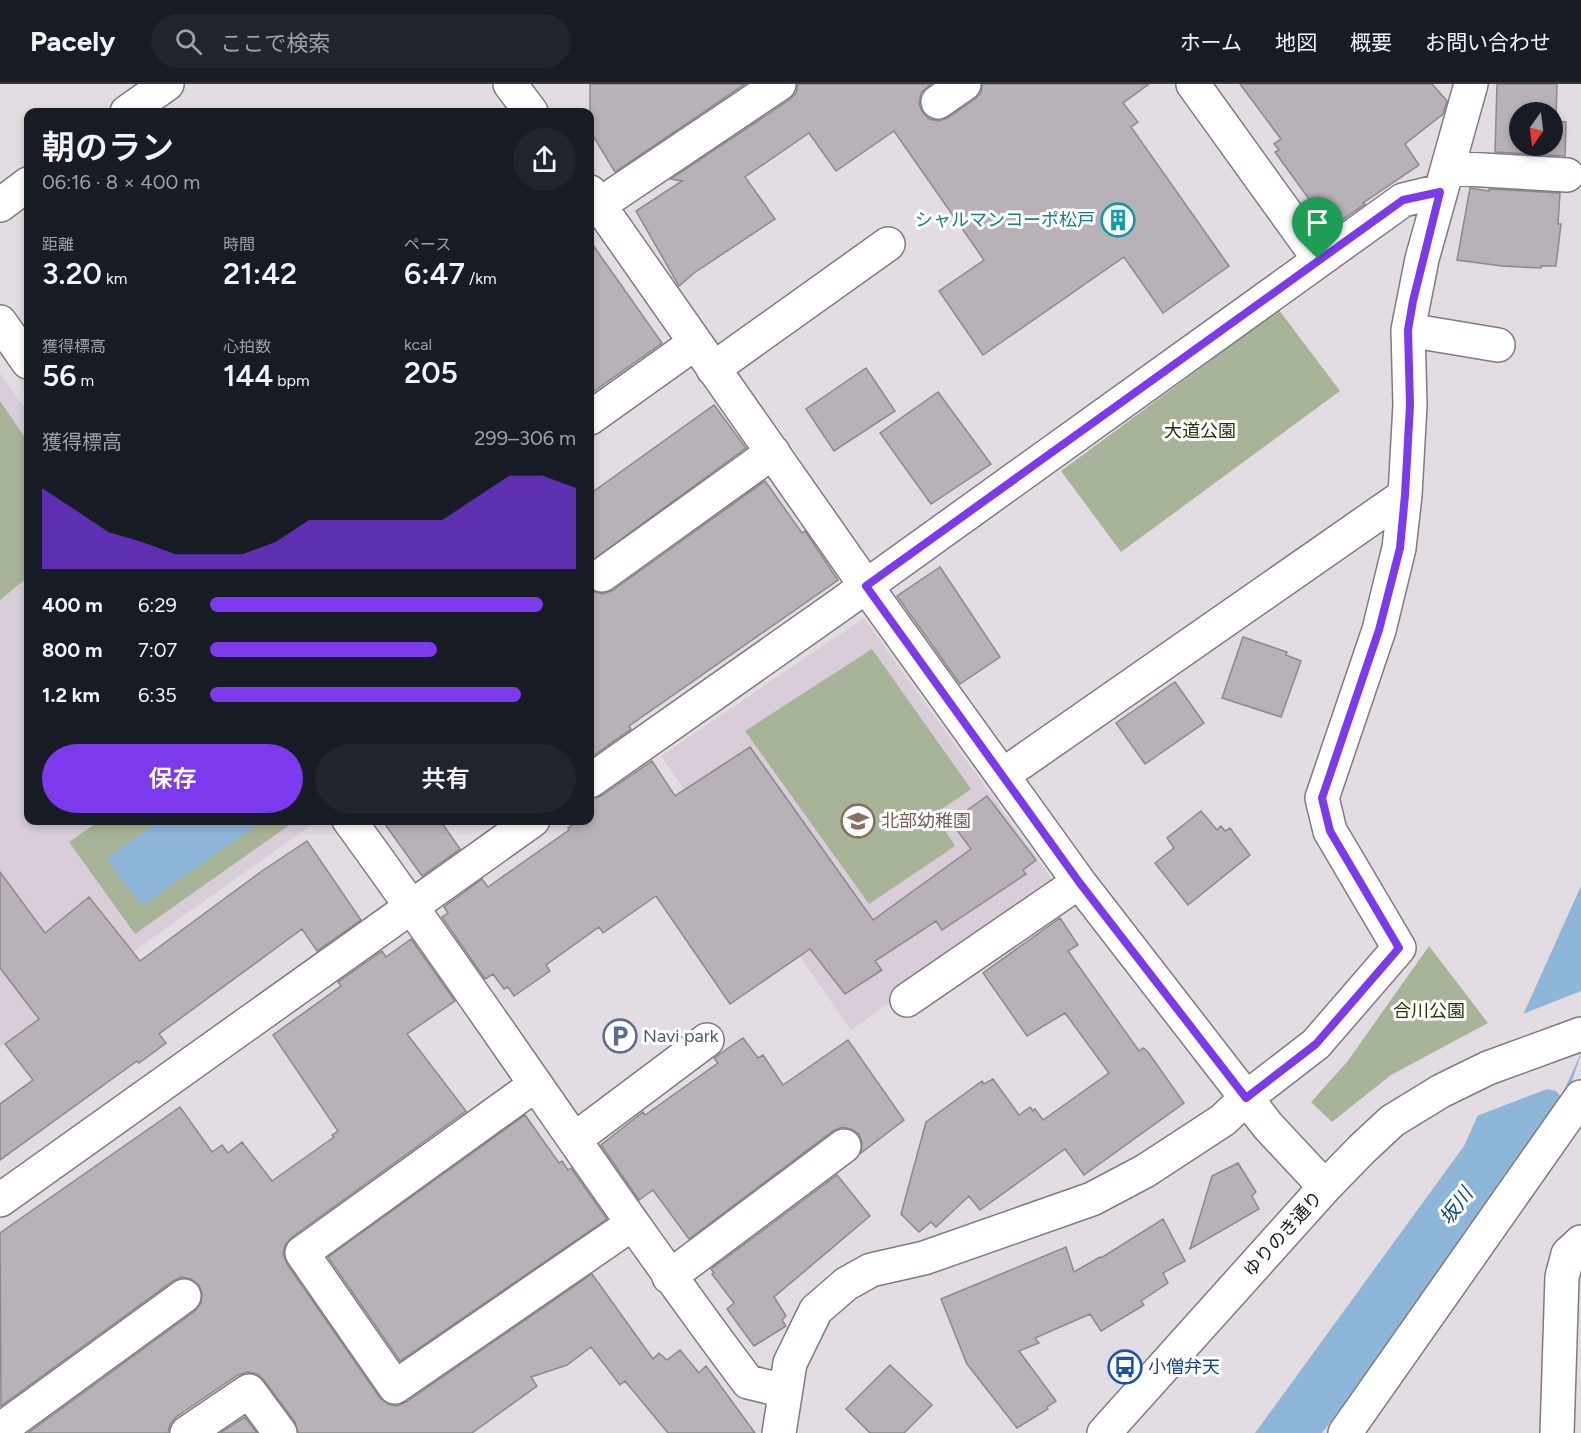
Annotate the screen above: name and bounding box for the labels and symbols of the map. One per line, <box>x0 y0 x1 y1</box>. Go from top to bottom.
north arrow <box>1509 102 1563 156</box>
pin <box>1292 197 1343 259</box>
building icon: シャルマンコーポ松戸 <box>1100 202 1136 238</box>
place label: シャルマンコーポ松戸 <box>915 209 1095 231</box>
park label: 大道公園 <box>1164 420 1236 442</box>
school or university icon: 北部幼稚園 <box>840 803 876 839</box>
place label: 北部幼稚園 <box>881 810 971 832</box>
park label: 合川公園 <box>1393 1000 1465 1022</box>
parking icon: Navi park <box>602 1018 638 1054</box>
place label: Navi park <box>643 1025 719 1047</box>
water label: 坂川 <box>1434 1181 1479 1229</box>
street label: ゆりのき通り <box>1239 1187 1327 1281</box>
bus stop icon: 小僧弁天 <box>1107 1349 1143 1385</box>
place label: 小僧弁天 <box>1148 1356 1220 1378</box>

